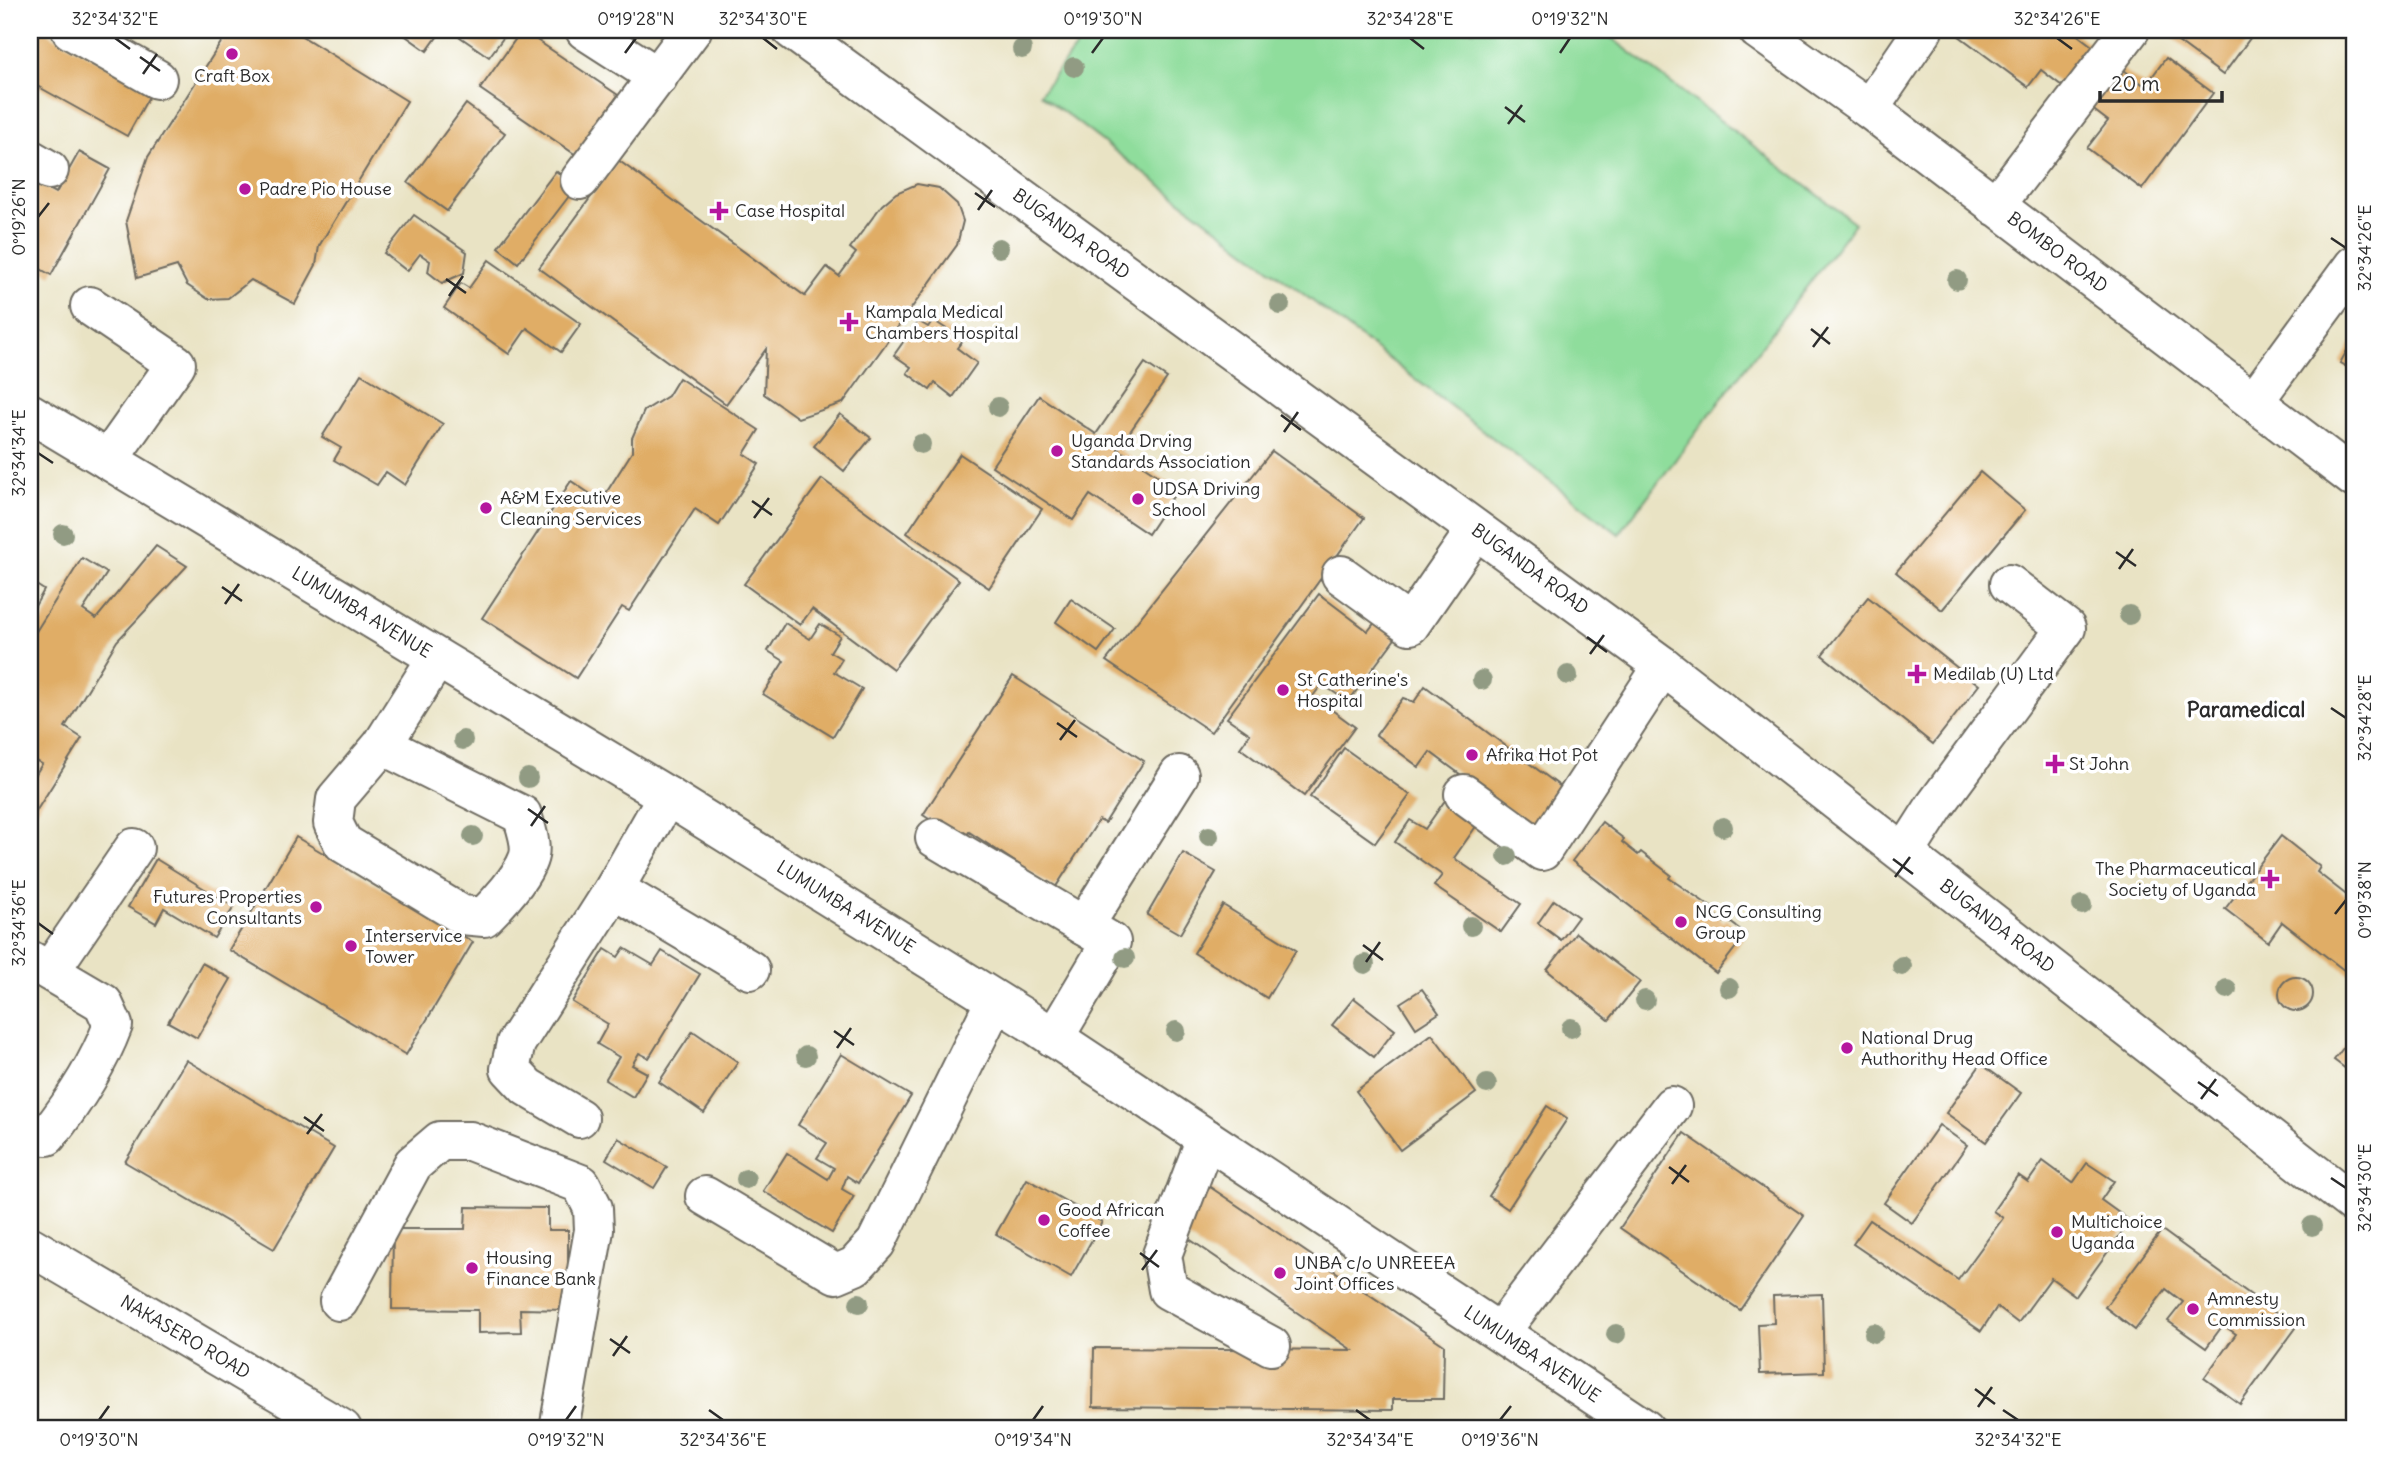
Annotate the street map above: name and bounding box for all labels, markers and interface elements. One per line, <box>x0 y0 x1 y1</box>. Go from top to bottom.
text: 32°34'32"E <box>72 7 158 30</box>
text: 0°19'28"N <box>597 7 675 30</box>
text: 32°34'30"E <box>719 7 807 30</box>
text: 0°19'30"N <box>1063 7 1143 30</box>
text: 32°34'28"E <box>1366 7 1454 30</box>
text: 0°19'32"N <box>1531 7 1609 30</box>
text: 32°34'26"E <box>2013 7 2101 30</box>
marker: Craft Box <box>224 46 240 62</box>
scale bar <box>2100 60 2223 104</box>
place label: Craft Box <box>194 64 270 87</box>
text: 20 m <box>2111 70 2160 97</box>
place label: Padre Pio House <box>259 177 392 200</box>
text: 0°19'26"N <box>7 178 30 256</box>
marker: Padre Pio House <box>237 181 253 197</box>
street label: BUGANDA ROAD <box>1009 183 1135 284</box>
place label: Case Hospital <box>735 199 845 222</box>
marker: Case Hospital <box>709 201 729 221</box>
text: 32°34'26"E <box>2353 204 2376 292</box>
street label: BOMBO ROAD <box>2003 206 2112 297</box>
place label: Kampala Medical Chambers Hospital <box>865 300 1019 344</box>
marker: Kampala Medical Chambers Hospital <box>839 312 859 332</box>
text: 32°34'34"E <box>7 409 30 497</box>
place label: Uganda Drving Standards Association <box>1071 429 1251 473</box>
marker: Uganda Drving Standards Association <box>1049 443 1065 459</box>
place label: UDSA Driving School <box>1152 477 1260 521</box>
place label: A&M Executive Cleaning Services <box>500 486 642 530</box>
marker: UDSA Driving School <box>1130 491 1146 507</box>
marker: A&M Executive Cleaning Services <box>478 500 494 516</box>
street label: BUGANDA ROAD <box>1467 518 1594 619</box>
street label: LUMUMBA AVENUE <box>288 561 436 663</box>
place label: Medilab (U) Ltd <box>1933 662 2054 685</box>
marker: Medilab (U) Ltd <box>1907 664 1927 684</box>
place label: St Catherine's Hospital <box>1297 668 1408 712</box>
text: 32°34'28"E <box>2353 674 2376 762</box>
marker: St Catherine's Hospital <box>1275 682 1291 698</box>
district label: Paramedical <box>2187 696 2305 723</box>
place label: Afrika Hot Pot <box>1486 743 1598 766</box>
marker: Afrika Hot Pot <box>1464 747 1480 763</box>
place label: St John <box>2069 752 2129 775</box>
marker: St John <box>2047 756 2063 772</box>
street label: LUMUMBA AVENUE <box>773 855 920 959</box>
place label: The Pharmaceutical Society of Uganda <box>2095 857 2256 901</box>
text: 0°19'38"N <box>2353 861 2376 939</box>
marker: The Pharmaceutical Society of Uganda <box>2262 871 2278 887</box>
street label: BUGANDA ROAD <box>1935 874 2060 978</box>
text: 32°34'36"E <box>7 879 30 967</box>
place label: Futures Properties Consultants <box>153 885 302 929</box>
marker: Futures Properties Consultants <box>308 899 324 915</box>
place label: NCG Consulting Group <box>1695 900 1822 944</box>
marker: NCG Consulting Group <box>1673 914 1689 930</box>
place label: Interservice Tower <box>365 924 462 968</box>
marker: Interservice Tower <box>343 938 359 954</box>
place label: National Drug Authorithy Head Office <box>1861 1026 2048 1070</box>
marker: National Drug Authorithy Head Office <box>1839 1040 1855 1056</box>
text: 32°34'30"E <box>2353 1144 2376 1232</box>
place label: Good African Coffee <box>1058 1198 1165 1242</box>
place label: Multichoice Uganda <box>2071 1210 2162 1254</box>
marker: Good African Coffee <box>1036 1212 1052 1228</box>
marker: Multichoice Uganda <box>2049 1224 2065 1240</box>
place label: Housing Finance Bank <box>486 1246 596 1290</box>
place label: UNBA c/o UNREEEA Joint Offices <box>1294 1251 1455 1295</box>
marker: Housing Finance Bank <box>464 1260 480 1276</box>
marker: UNBA c/o UNREEEA Joint Offices <box>1272 1265 1288 1281</box>
place label: Amnesty Commission <box>2207 1287 2305 1331</box>
street label: NAKASERO ROAD <box>117 1290 255 1384</box>
street label: LUMUMBA AVENUE <box>1460 1300 1605 1407</box>
marker: Amnesty Commission <box>2185 1301 2201 1317</box>
text: 0°19'30"N <box>59 1428 139 1451</box>
text: 0°19'32"N <box>527 1428 605 1451</box>
text: 32°34'36"E <box>679 1428 767 1451</box>
text: 0°19'34"N <box>994 1428 1072 1451</box>
text: 32°34'34"E <box>1326 1428 1414 1451</box>
text: 0°19'36"N <box>1461 1428 1539 1451</box>
text: 32°34'32"E <box>1975 1428 2061 1451</box>

